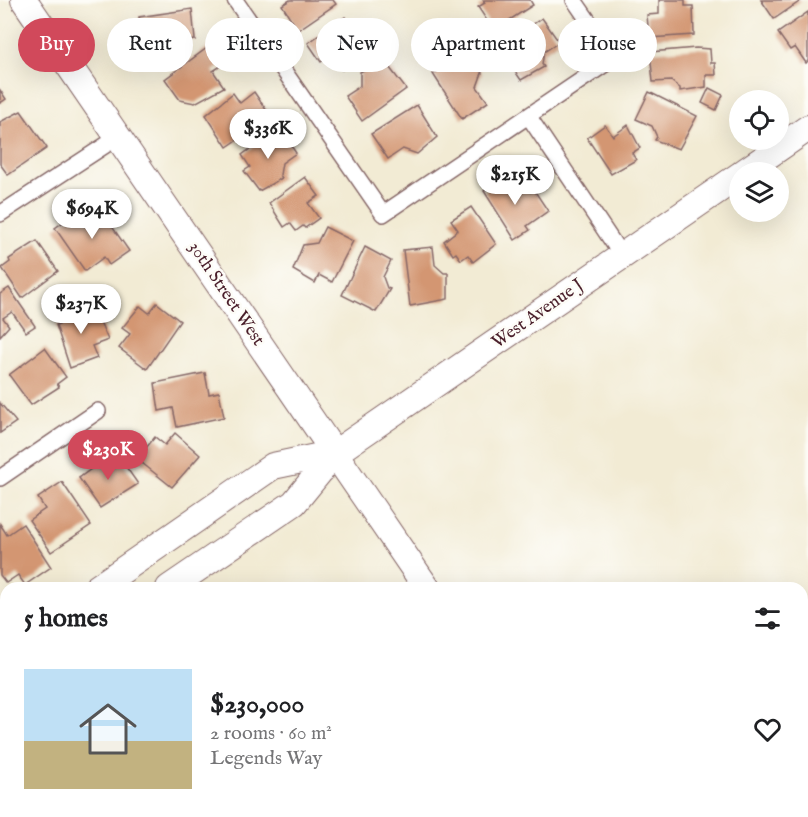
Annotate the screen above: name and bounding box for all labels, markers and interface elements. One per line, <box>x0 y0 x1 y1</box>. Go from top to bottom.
chip: Buy <box>18 18 95 72</box>
chip: Rent <box>107 18 193 72</box>
chip: Filters <box>205 18 304 72</box>
chip: New <box>316 18 399 72</box>
chip: Apartment <box>411 18 546 72</box>
chip: House <box>558 18 657 72</box>
map controls <box>729 90 789 222</box>
button: locate <box>729 90 789 150</box>
pin: $336K <box>226 109 310 160</box>
text: $336K <box>244 116 292 141</box>
pin: $215K <box>473 155 557 206</box>
text: $215K <box>490 162 540 187</box>
button: layers <box>729 162 789 222</box>
pin: $694K <box>50 189 134 240</box>
text: $694K <box>66 196 118 221</box>
street label: 30th Street West <box>183 237 269 351</box>
street label: West Avenue J <box>487 273 589 354</box>
pin: $237K <box>39 284 123 335</box>
text: $237K <box>55 291 107 316</box>
pin: $230K <box>66 430 150 481</box>
text: $230K <box>82 437 134 462</box>
text: 5 homes <box>24 602 108 635</box>
icon: filters <box>751 602 784 635</box>
text: $230,000 <box>210 688 304 721</box>
icon: home <box>72 693 144 765</box>
icon: heart <box>751 713 784 746</box>
text: 2 rooms · 60 m² <box>210 721 332 746</box>
text: Legends Way <box>210 746 322 771</box>

